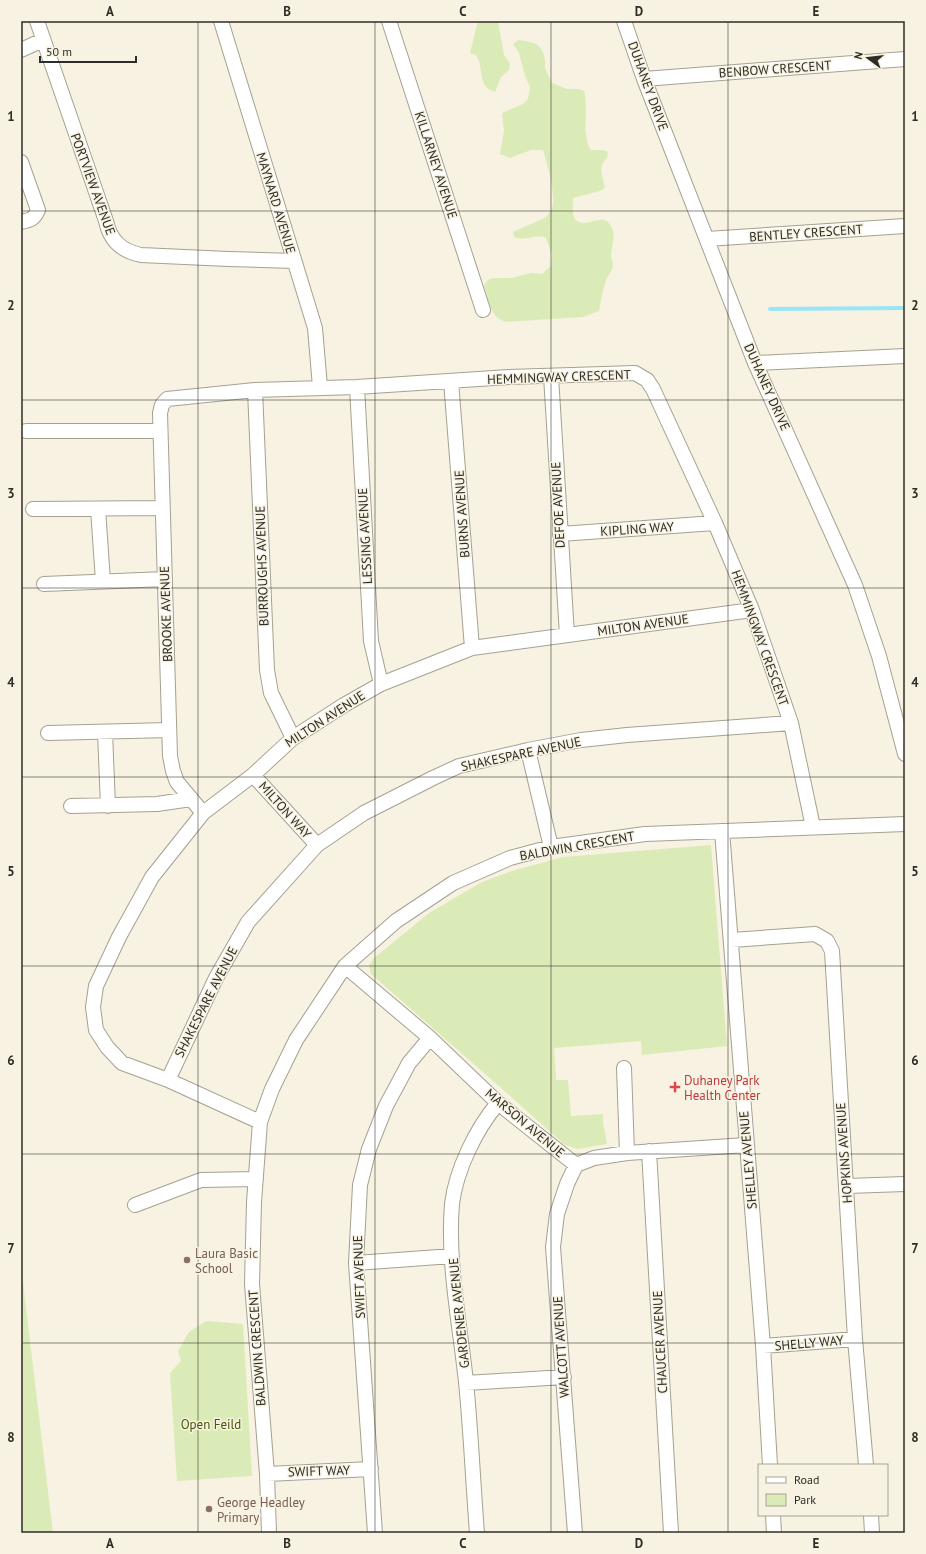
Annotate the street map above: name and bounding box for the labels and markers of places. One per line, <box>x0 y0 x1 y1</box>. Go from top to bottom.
place label: Duhaney Park Health Center <box>684 1072 761 1104</box>
marker: Duhaney Park Health Center <box>669 1081 681 1093</box>
place label: Laura Basic School <box>195 1245 258 1277</box>
marker: Laura Basic School <box>182 1255 192 1265</box>
place label: George Headley Primary <box>217 1494 305 1526</box>
marker: George Headley Primary <box>204 1504 214 1514</box>

